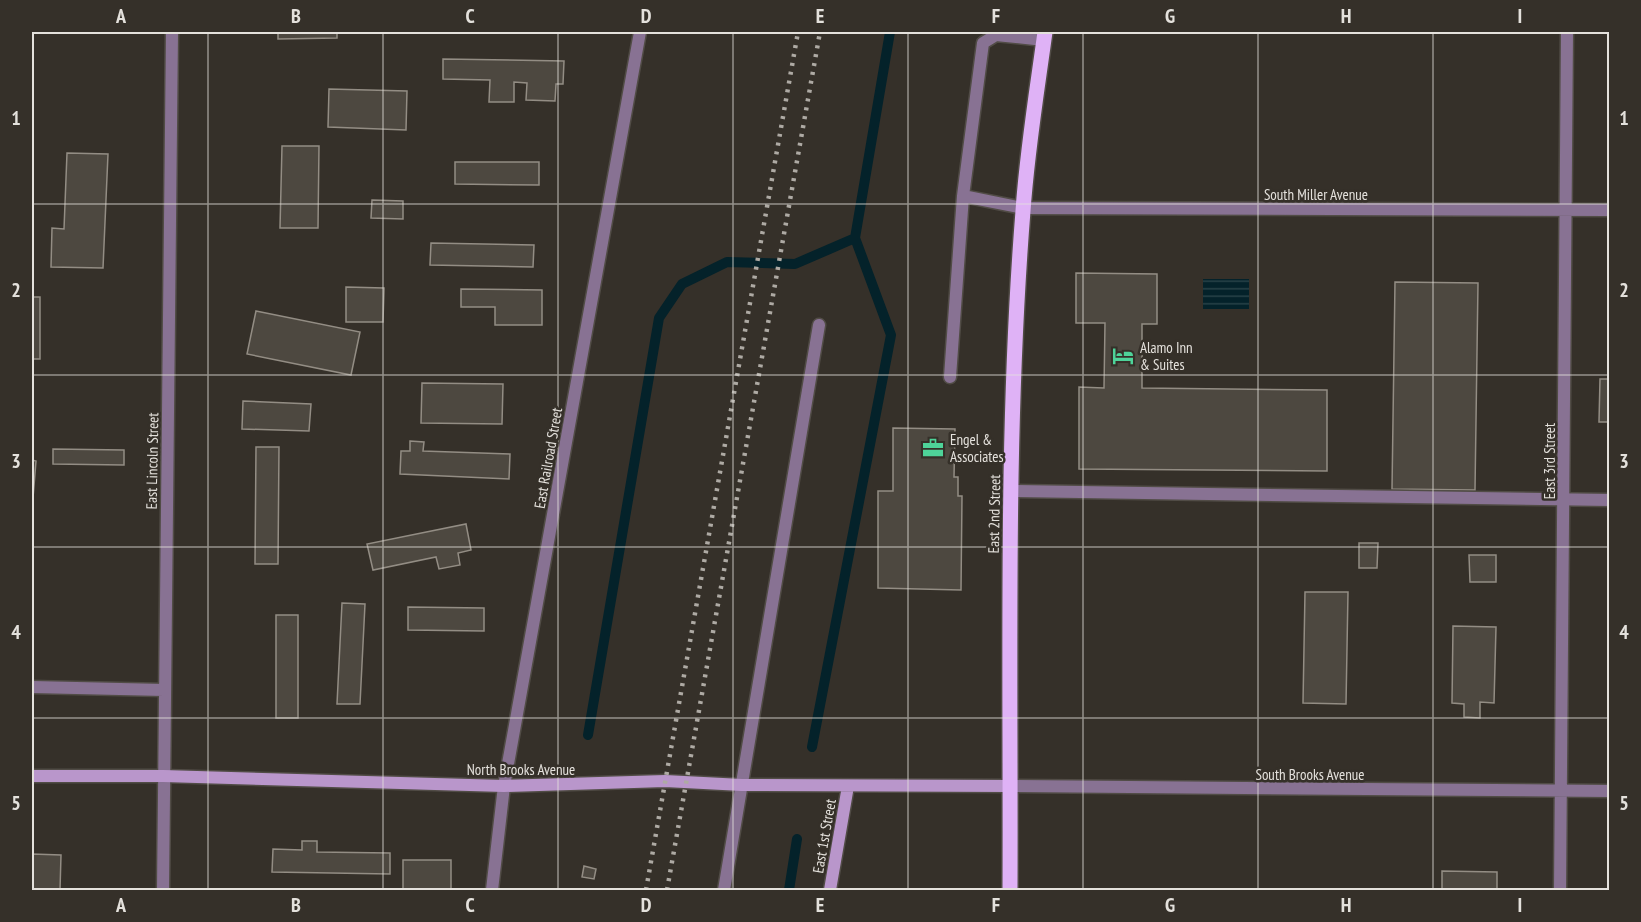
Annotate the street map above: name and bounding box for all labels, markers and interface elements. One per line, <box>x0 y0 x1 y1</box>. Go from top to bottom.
text: A <box>115 3 127 29</box>
text: B <box>291 3 301 29</box>
text: C <box>465 3 475 29</box>
text: D <box>641 3 652 29</box>
text: E <box>816 3 824 29</box>
text: F <box>992 3 1000 29</box>
text: G <box>1165 3 1175 29</box>
text: H <box>1341 3 1351 29</box>
text: I <box>1518 3 1522 29</box>
text: 1 <box>11 105 21 131</box>
text: 1 <box>1619 105 1629 131</box>
street label: South Miller Avenue <box>1264 185 1368 204</box>
text: 2 <box>11 277 21 303</box>
text: 2 <box>1619 277 1629 303</box>
place label: Alamo Inn & Suites <box>1140 338 1193 374</box>
hotel icon: Alamo Inn & Suites <box>1111 344 1135 368</box>
street label: East Railroad Street <box>530 406 566 510</box>
street label: East Lincoln Street <box>142 412 162 510</box>
street label: East 3rd Street <box>1540 423 1559 499</box>
place label: Engel & Associates <box>950 430 1004 466</box>
office icon: Engel & Associates <box>921 436 945 460</box>
text: 3 <box>11 448 21 474</box>
text: 3 <box>1619 448 1629 474</box>
street label: East 2nd Street <box>984 474 1004 554</box>
text: 4 <box>11 619 21 645</box>
text: 4 <box>1619 619 1629 645</box>
street label: North Brooks Avenue <box>467 760 575 779</box>
street label: South Brooks Avenue <box>1255 765 1365 784</box>
text: 5 <box>11 790 21 816</box>
text: 5 <box>1619 790 1629 816</box>
street label: East 1st Street <box>808 797 840 875</box>
text: A <box>115 892 127 918</box>
text: B <box>291 892 301 918</box>
text: C <box>465 892 475 918</box>
text: D <box>641 892 652 918</box>
text: E <box>816 892 824 918</box>
text: F <box>992 892 1000 918</box>
text: G <box>1165 892 1175 918</box>
text: H <box>1341 892 1351 918</box>
text: I <box>1518 892 1522 918</box>

